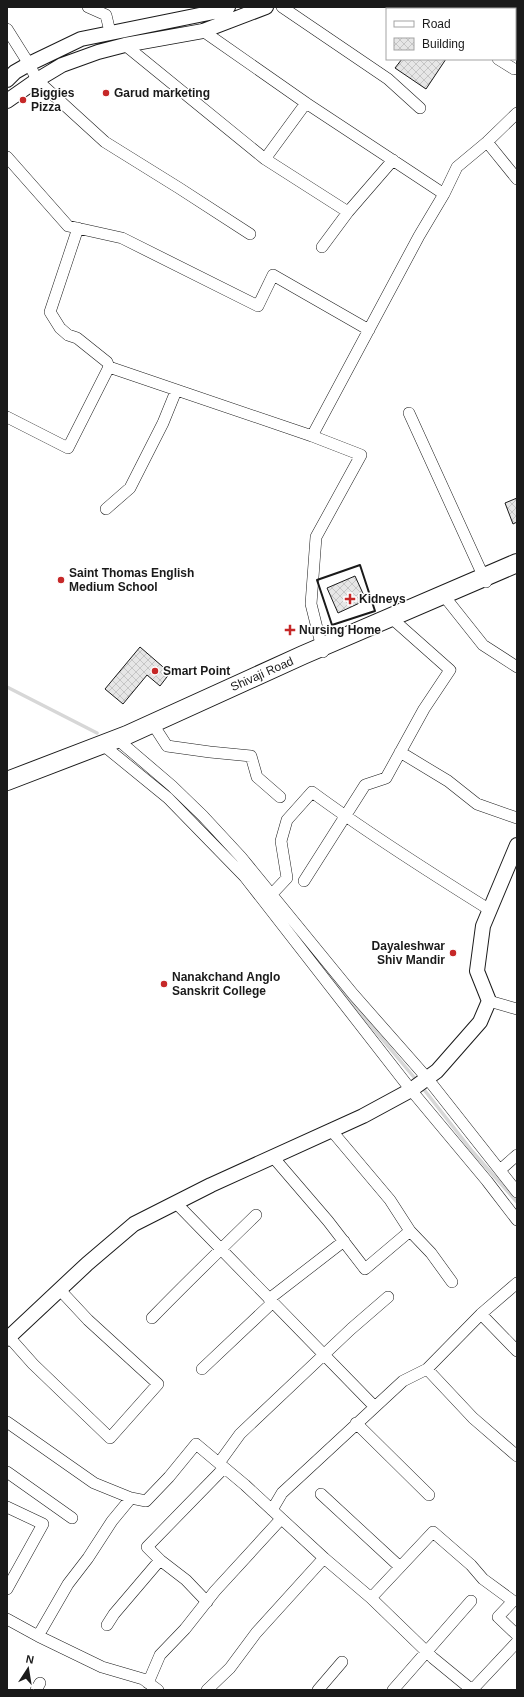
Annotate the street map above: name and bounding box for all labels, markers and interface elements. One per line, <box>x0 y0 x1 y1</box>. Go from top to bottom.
legend <box>386 8 516 60</box>
text: Road <box>422 17 451 31</box>
text: Building <box>422 37 465 51</box>
place label: Biggies Pizza <box>31 86 75 114</box>
place label: Garud marketing <box>114 86 210 100</box>
marker: Garud marketing <box>101 88 111 98</box>
marker: Biggies Pizza <box>18 95 28 105</box>
place label: Saint Thomas English Medium School <box>69 566 194 594</box>
marker: Saint Thomas English Medium School <box>56 575 66 585</box>
place label: Kidneys <box>359 592 406 606</box>
marker: Kidneys <box>344 593 356 605</box>
place label: Nursing Home <box>299 623 381 637</box>
marker: Nursing Home <box>284 624 296 636</box>
street label: Shivaji Road <box>228 654 296 694</box>
place label: Smart Point <box>163 664 230 678</box>
marker: Smart Point <box>150 666 160 676</box>
place label: Dayaleshwar Shiv Mandir <box>372 939 445 967</box>
marker: Dayaleshwar Shiv Mandir <box>448 948 458 958</box>
place label: Nanakchand Anglo Sanskrit College <box>172 970 280 998</box>
marker: Nanakchand Anglo Sanskrit College <box>159 979 169 989</box>
north arrow <box>8 1649 48 1689</box>
text: N <box>25 1653 35 1666</box>

